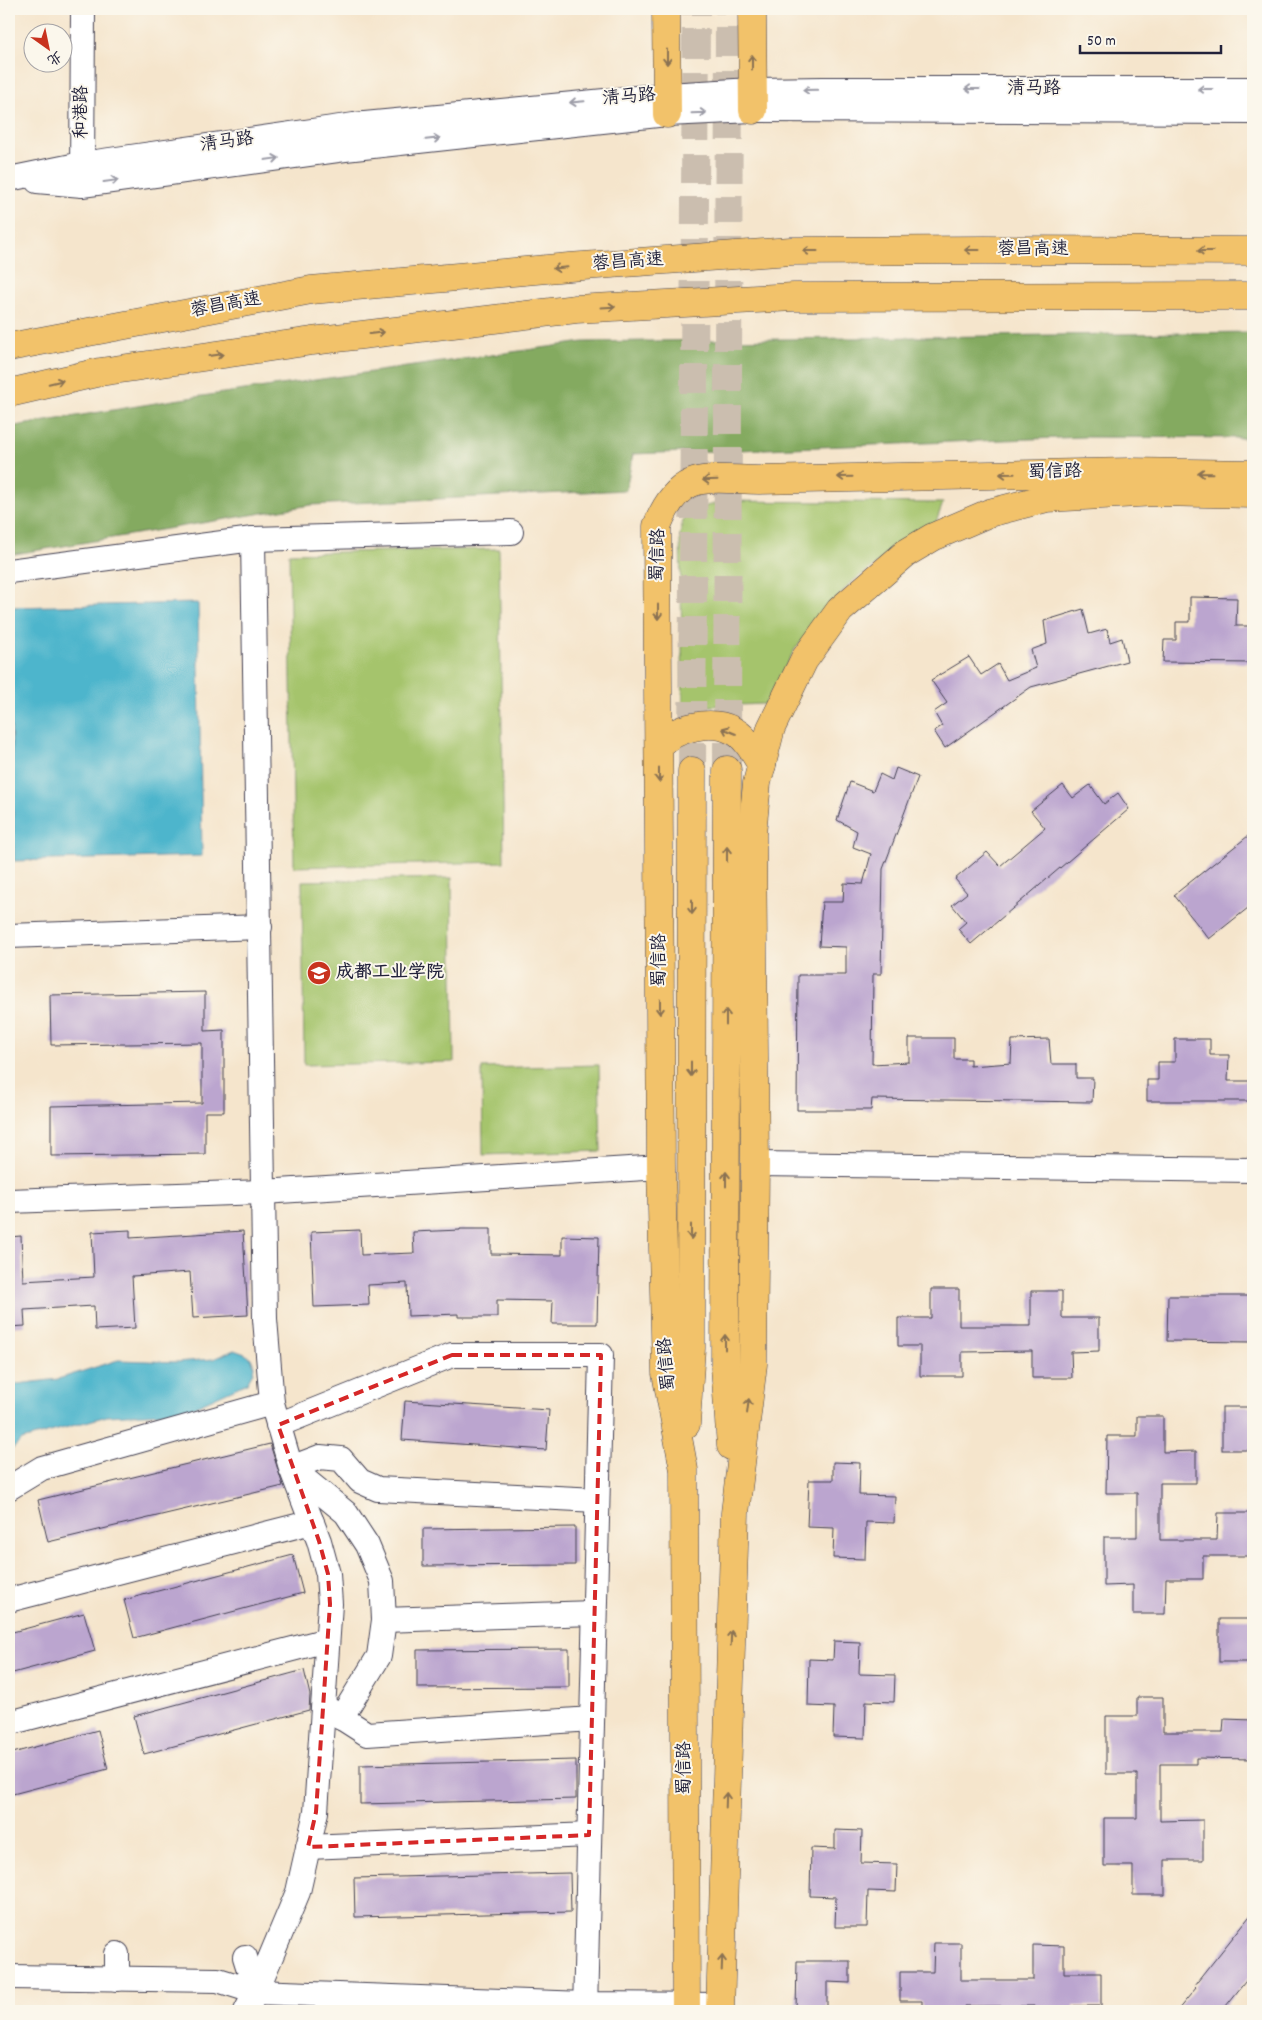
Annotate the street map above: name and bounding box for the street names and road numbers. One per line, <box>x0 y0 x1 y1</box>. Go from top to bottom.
street label: 清马路 <box>1007 77 1061 102</box>
street label: 清马路 <box>601 83 657 113</box>
street label: 和港路 <box>70 85 95 139</box>
street label: 清马路 <box>199 127 255 159</box>
street label: 蓉昌高速 <box>997 238 1069 263</box>
street label: 蓉昌高速 <box>591 248 665 278</box>
street label: 蓉昌高速 <box>188 287 264 325</box>
street label: 蜀信路 <box>1028 460 1082 486</box>
street label: 蜀信路 <box>646 528 672 582</box>
street label: 蜀信路 <box>648 933 673 987</box>
street label: 蜀信路 <box>653 1336 683 1392</box>
street label: 蜀信路 <box>673 1741 698 1795</box>

